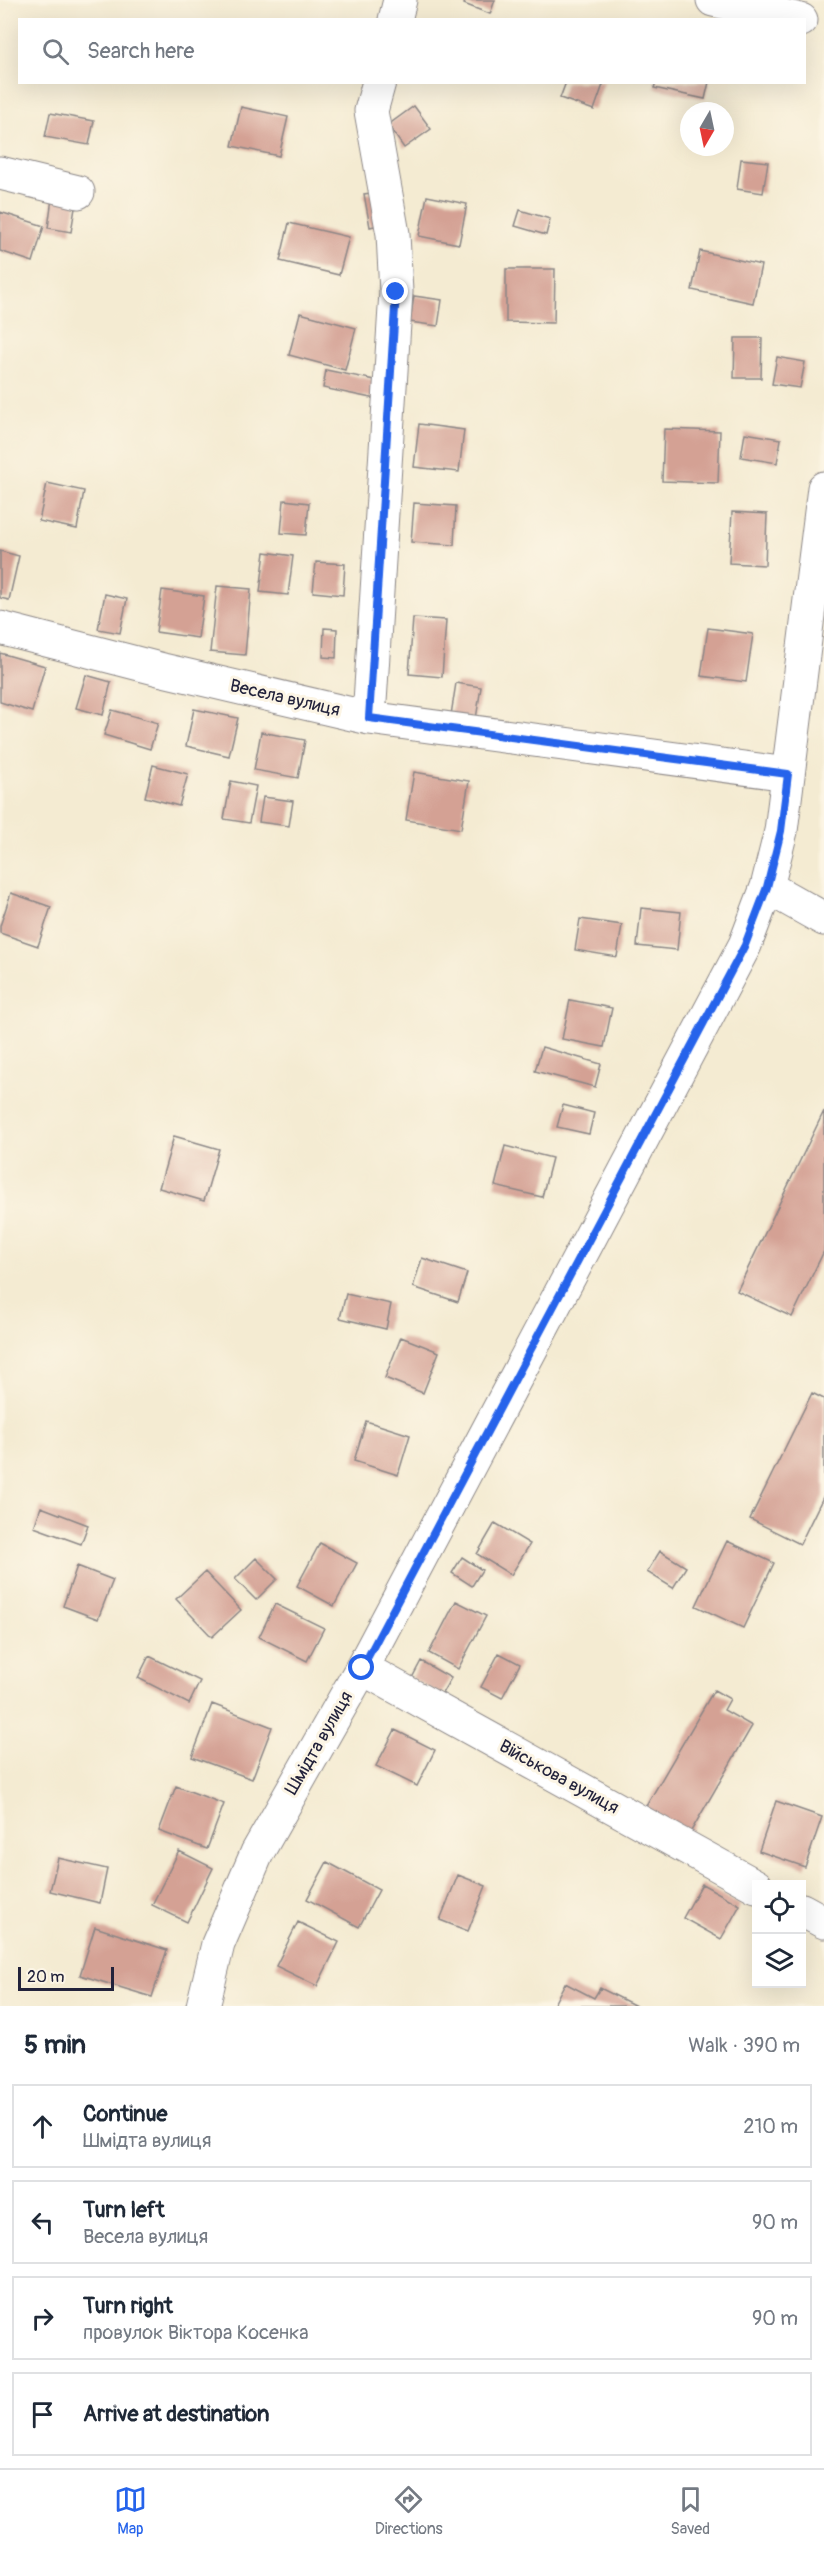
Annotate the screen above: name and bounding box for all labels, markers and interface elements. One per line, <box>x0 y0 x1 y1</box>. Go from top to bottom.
search box <box>18 18 806 84</box>
icon: search <box>39 35 72 68</box>
text: Search here <box>87 37 194 65</box>
north arrow <box>680 102 734 156</box>
route end <box>382 278 408 304</box>
street label: Весела вулиця <box>228 674 342 722</box>
route start <box>348 1654 374 1680</box>
street label: Шмідта вулиця <box>280 1687 358 1799</box>
street label: Військова вулиця <box>495 1735 623 1819</box>
map controls <box>752 1880 806 1988</box>
button: locate <box>752 1880 806 1934</box>
button: layers <box>752 1934 806 1988</box>
scale bar <box>18 1964 114 1992</box>
text: 20 m <box>27 1967 65 1987</box>
text: 5 min <box>24 2029 86 2061</box>
text: Walk · 390 m <box>688 2033 800 2058</box>
text: Continue <box>83 2100 167 2128</box>
icon: ahead <box>26 2110 59 2143</box>
text: 210 m <box>743 2114 798 2139</box>
text: Шмідта вулиця <box>83 2128 212 2153</box>
text: Turn left <box>83 2196 165 2224</box>
icon: left <box>26 2206 59 2239</box>
text: 90 m <box>752 2210 798 2235</box>
text: Весела вулиця <box>83 2224 208 2249</box>
text: Turn right <box>83 2292 173 2320</box>
icon: right <box>26 2302 59 2335</box>
text: 90 m <box>752 2306 798 2331</box>
text: провулок Віктора Косенка <box>83 2320 309 2345</box>
icon: arrive <box>26 2398 59 2431</box>
text: Arrive at destination <box>83 2400 269 2428</box>
tab: Map <box>114 2483 147 2539</box>
tab: Directions <box>375 2483 443 2539</box>
tab: Saved <box>670 2483 710 2539</box>

